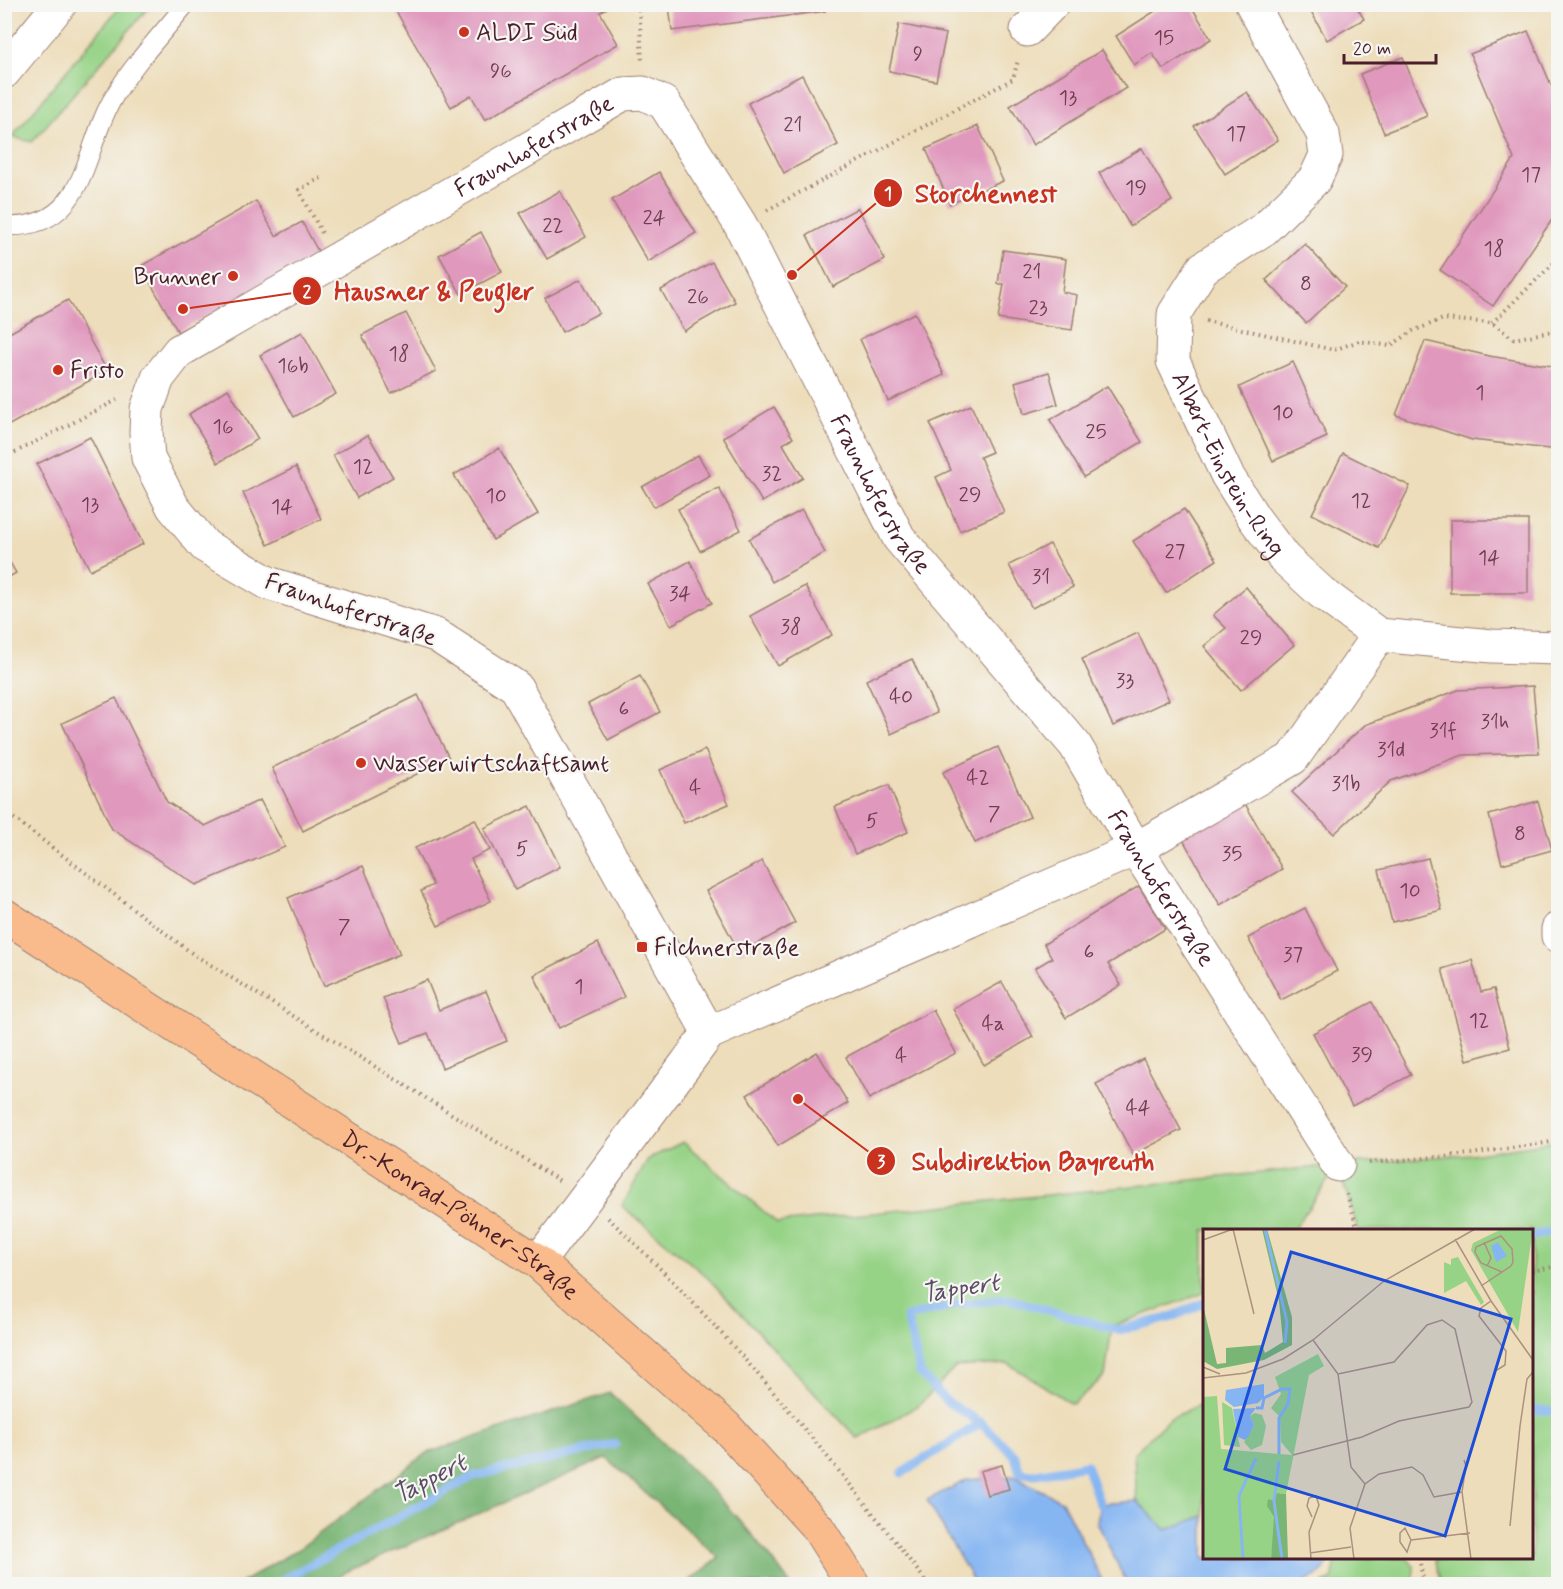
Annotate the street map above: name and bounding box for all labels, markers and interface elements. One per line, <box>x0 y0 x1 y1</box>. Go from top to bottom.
place label: ALDI Süd <box>476 18 578 49</box>
house number: 15 <box>1154 24 1174 52</box>
marker: ALDI Süd <box>457 25 471 39</box>
scale bar <box>1344 27 1436 65</box>
text: 20 m <box>1353 37 1391 61</box>
house number: 9 <box>913 40 923 68</box>
house number: 96 <box>490 57 512 85</box>
house number: 13 <box>1059 84 1077 112</box>
street label: Fraunhoferstraße <box>449 89 620 205</box>
house number: 21 <box>783 111 803 139</box>
house number: 17 <box>1226 120 1246 148</box>
house number: 17 <box>1521 161 1541 189</box>
callout: Storchennest <box>873 171 1069 215</box>
house number: 19 <box>1125 174 1147 202</box>
text: Storchennest <box>915 178 1058 212</box>
text: 1 <box>884 182 892 206</box>
house number: 24 <box>642 204 666 232</box>
house number: 22 <box>542 212 564 240</box>
house number: 18 <box>1484 235 1504 263</box>
house number: 21 <box>1022 258 1042 286</box>
place label: Brunner <box>134 262 221 293</box>
marker: Brunner <box>226 269 240 283</box>
callout: Hausner & Peugler <box>292 269 546 313</box>
house number: 8 <box>1300 270 1312 298</box>
text: Hausner & Peugler <box>334 276 534 313</box>
text: 2 <box>303 280 312 304</box>
house number: 26 <box>687 283 709 311</box>
house number: 23 <box>1028 294 1048 322</box>
house number: 18 <box>389 340 409 368</box>
house number: 16b <box>277 352 309 380</box>
place label: Fristo <box>70 356 124 387</box>
marker: Fristo <box>51 363 65 377</box>
street label: Albert-Einstein-Ring <box>1163 367 1291 564</box>
house number: 1 <box>1475 379 1485 407</box>
house number: 10 <box>1272 399 1294 427</box>
street label: Fraunhoferstraße <box>822 409 937 581</box>
house number: 16 <box>213 413 234 441</box>
house number: 25 <box>1085 418 1107 446</box>
house number: 12 <box>353 453 373 481</box>
house number: 32 <box>762 460 782 488</box>
house number: 29 <box>959 481 981 509</box>
house number: 10 <box>485 482 507 510</box>
house number: 12 <box>1351 487 1371 515</box>
house number: 13 <box>81 491 99 519</box>
house number: 14 <box>271 493 293 521</box>
house number: 27 <box>1165 538 1185 566</box>
house number: 14 <box>1478 544 1500 572</box>
house number: 31 <box>1032 563 1050 591</box>
street label: Fraunhoferstraße <box>261 567 441 654</box>
house number: 34 <box>669 580 691 608</box>
house number: 38 <box>781 613 802 641</box>
house number: 29 <box>1240 624 1262 652</box>
house number: 33 <box>1116 667 1134 695</box>
house number: 40 <box>889 683 913 711</box>
house number: 6 <box>619 695 629 723</box>
house number: 31h <box>1481 708 1509 736</box>
house number: 31f <box>1429 717 1457 745</box>
house number: 31d <box>1377 736 1405 764</box>
place label: Wasserwirtschaftsamt <box>373 749 609 780</box>
marker: Wasserwirtschaftsamt <box>354 756 368 770</box>
house number: 42 <box>966 764 990 792</box>
house number: 31b <box>1332 770 1360 798</box>
house number: 4 <box>689 774 701 802</box>
house number: 7 <box>988 800 1001 828</box>
street label: Fraunhoferstraße <box>1099 805 1221 973</box>
house number: 5 <box>866 807 878 835</box>
house number: 8 <box>1514 820 1526 848</box>
house number: 5 <box>516 835 528 863</box>
house number: 35 <box>1222 840 1242 868</box>
house number: 10 <box>1399 877 1421 905</box>
house number: 7 <box>338 913 351 941</box>
place label: Filchnerstraße <box>654 933 799 964</box>
house number: 6 <box>1084 938 1094 966</box>
marker: Filchnerstraße <box>635 940 649 954</box>
house number: 37 <box>1283 941 1303 969</box>
house number: 1 <box>574 973 584 1001</box>
house number: 12 <box>1469 1007 1489 1035</box>
house number: 4a <box>981 1010 1005 1038</box>
house number: 39 <box>1351 1041 1373 1069</box>
house number: 4 <box>895 1042 907 1070</box>
house number: 44 <box>1126 1094 1151 1122</box>
street label: Dr.-Konrad-Pöhner-Straße <box>334 1124 585 1308</box>
callout: Subdirektion Bayreuth <box>866 1139 1170 1183</box>
text: Subdirektion Bayreuth <box>912 1146 1154 1180</box>
text: 3 <box>877 1150 886 1174</box>
inset map <box>1203 1229 1533 1559</box>
water label: Tappert <box>919 1266 1004 1312</box>
water label: Tappert <box>387 1446 475 1513</box>

